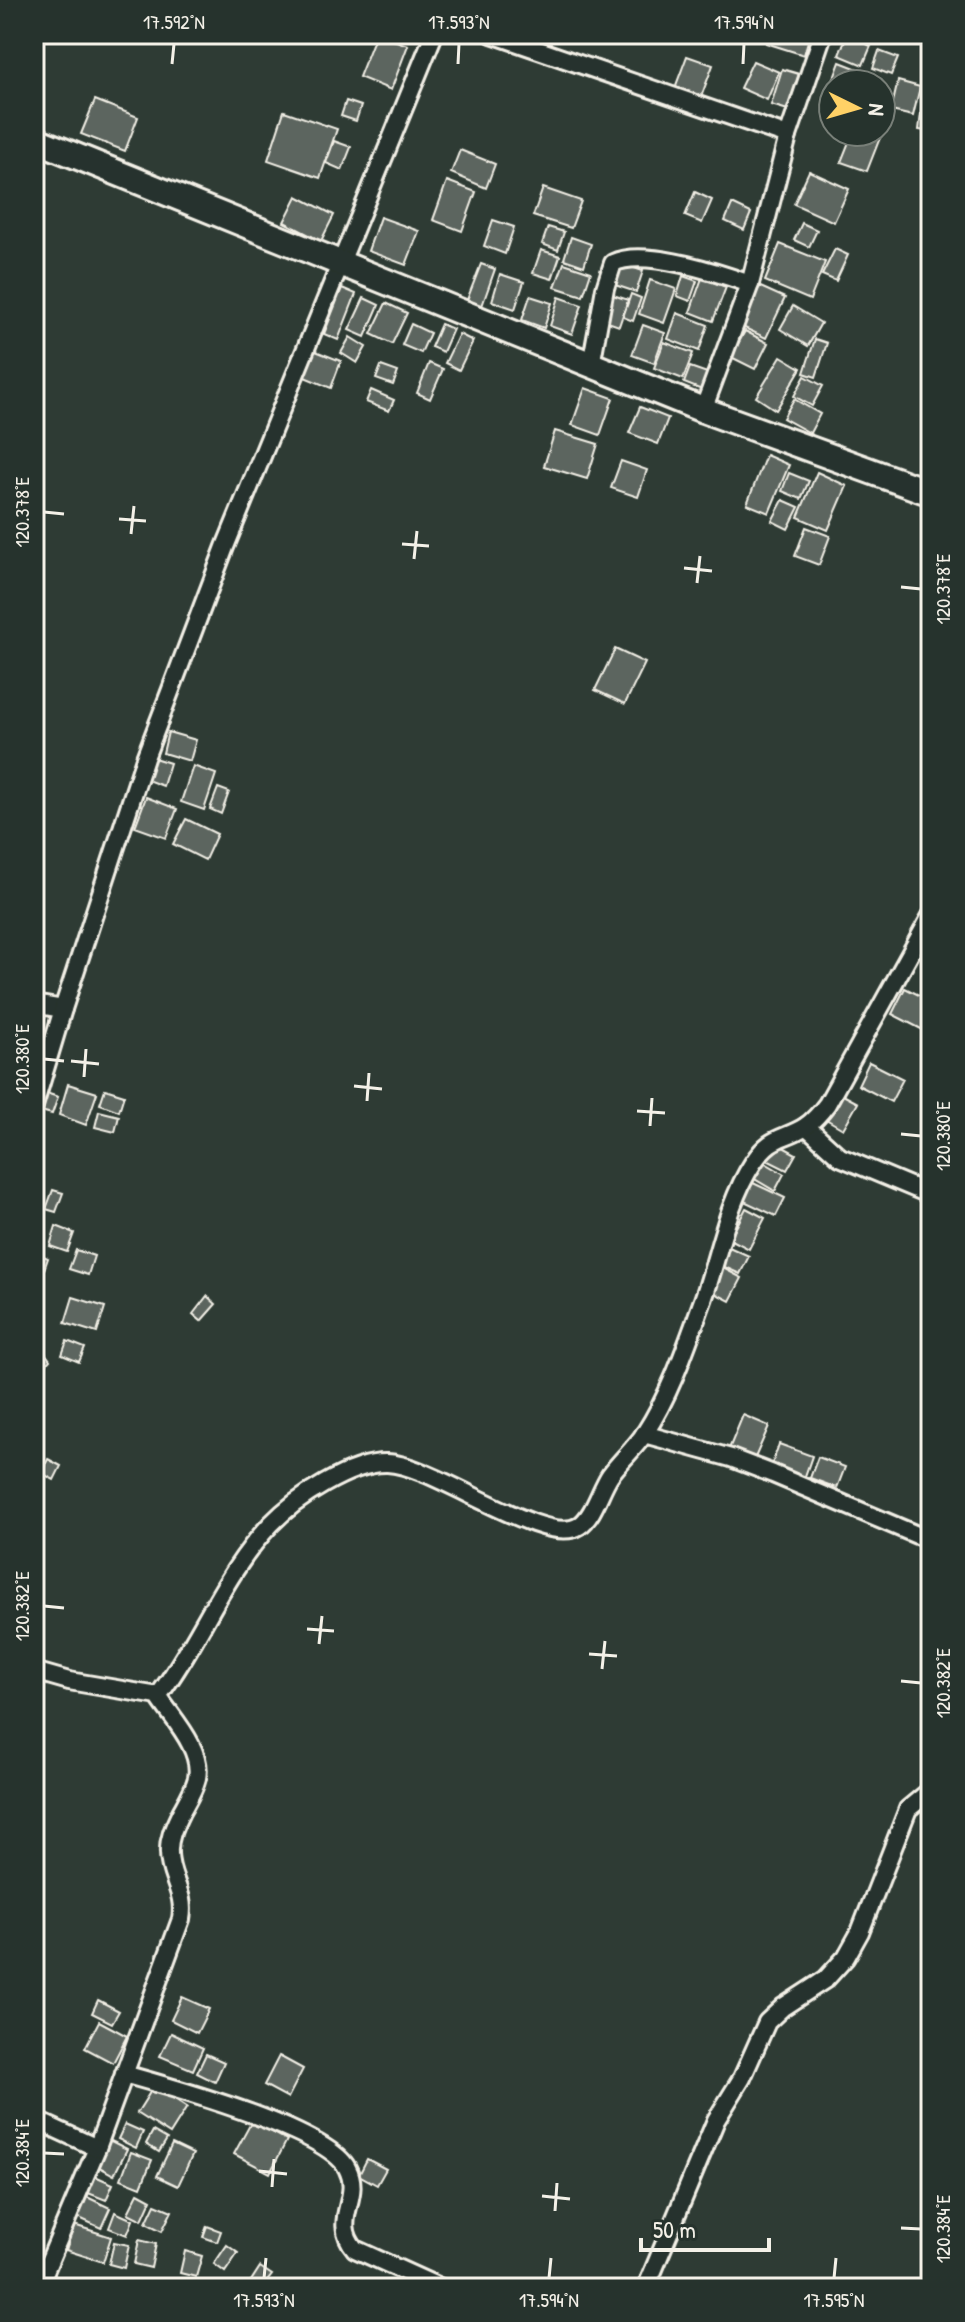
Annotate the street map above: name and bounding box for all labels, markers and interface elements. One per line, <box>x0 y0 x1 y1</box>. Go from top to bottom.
text: 17.592°N <box>143 8 205 35</box>
text: 17.593°N <box>428 8 490 35</box>
text: 17.594°N <box>714 8 774 35</box>
north arrow <box>817 68 897 148</box>
text: N <box>861 103 892 117</box>
text: 120.378°E <box>8 476 35 547</box>
text: 120.378°E <box>929 553 956 624</box>
text: 120.380°E <box>8 1024 35 1094</box>
text: 120.380°E <box>929 1101 956 1171</box>
text: 120.382°E <box>8 1571 35 1641</box>
text: 120.382°E <box>929 1648 956 1718</box>
text: 120.384°E <box>8 2119 35 2187</box>
text: 120.384°E <box>929 2195 956 2263</box>
scale bar <box>641 2202 769 2252</box>
text: 50 m <box>653 2213 696 2245</box>
text: 17.593°N <box>233 2286 295 2313</box>
text: 17.594°N <box>519 2286 579 2313</box>
text: 17.595°N <box>804 2286 864 2313</box>

